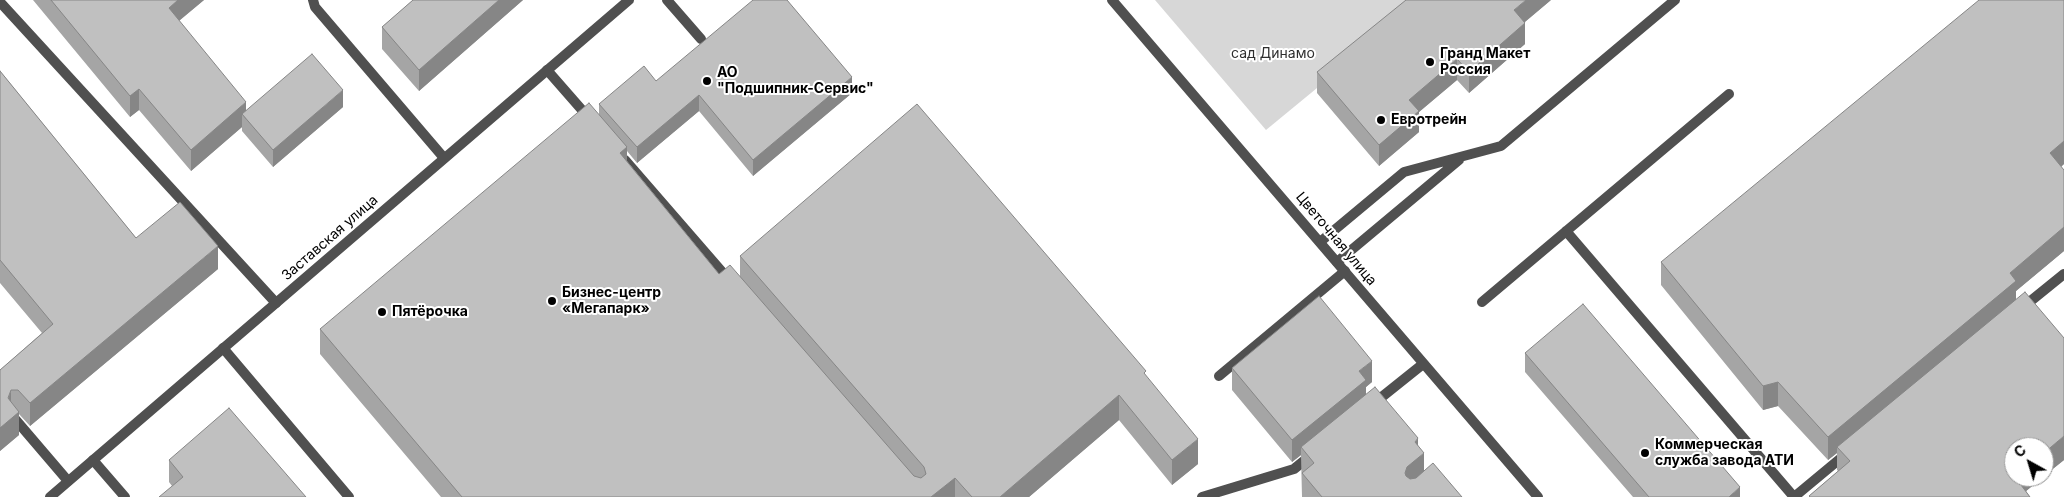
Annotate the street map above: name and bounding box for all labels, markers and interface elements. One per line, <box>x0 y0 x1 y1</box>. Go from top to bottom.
park label: сад Динамо <box>1231 46 1315 62</box>
place label: Гранд Макет Россия <box>1440 46 1530 78</box>
marker: Гранд Макет Россия <box>1424 56 1436 68</box>
place label: АО "Подшипник-Сервис" <box>717 65 874 98</box>
marker: АО "Подшипник-Сервис" <box>701 75 713 87</box>
place label: Евротрейн <box>1391 112 1467 128</box>
marker: Евротрейн <box>1375 114 1387 126</box>
street label: Цветочная улица <box>1292 189 1380 289</box>
street label: Заставская улица <box>279 192 381 284</box>
place label: Бизнес-центр «Мегапарк» <box>562 285 661 318</box>
marker: Бизнес-центр «Мегапарк» <box>546 295 558 307</box>
place label: Пятёрочка <box>392 304 468 320</box>
marker: Пятёрочка <box>376 306 388 318</box>
place label: Коммерческая служба завода АТИ <box>1655 437 1794 470</box>
north arrow <box>2004 437 2054 487</box>
text: С <box>2010 441 2029 461</box>
marker: Коммерческая служба завода АТИ <box>1639 447 1651 459</box>

